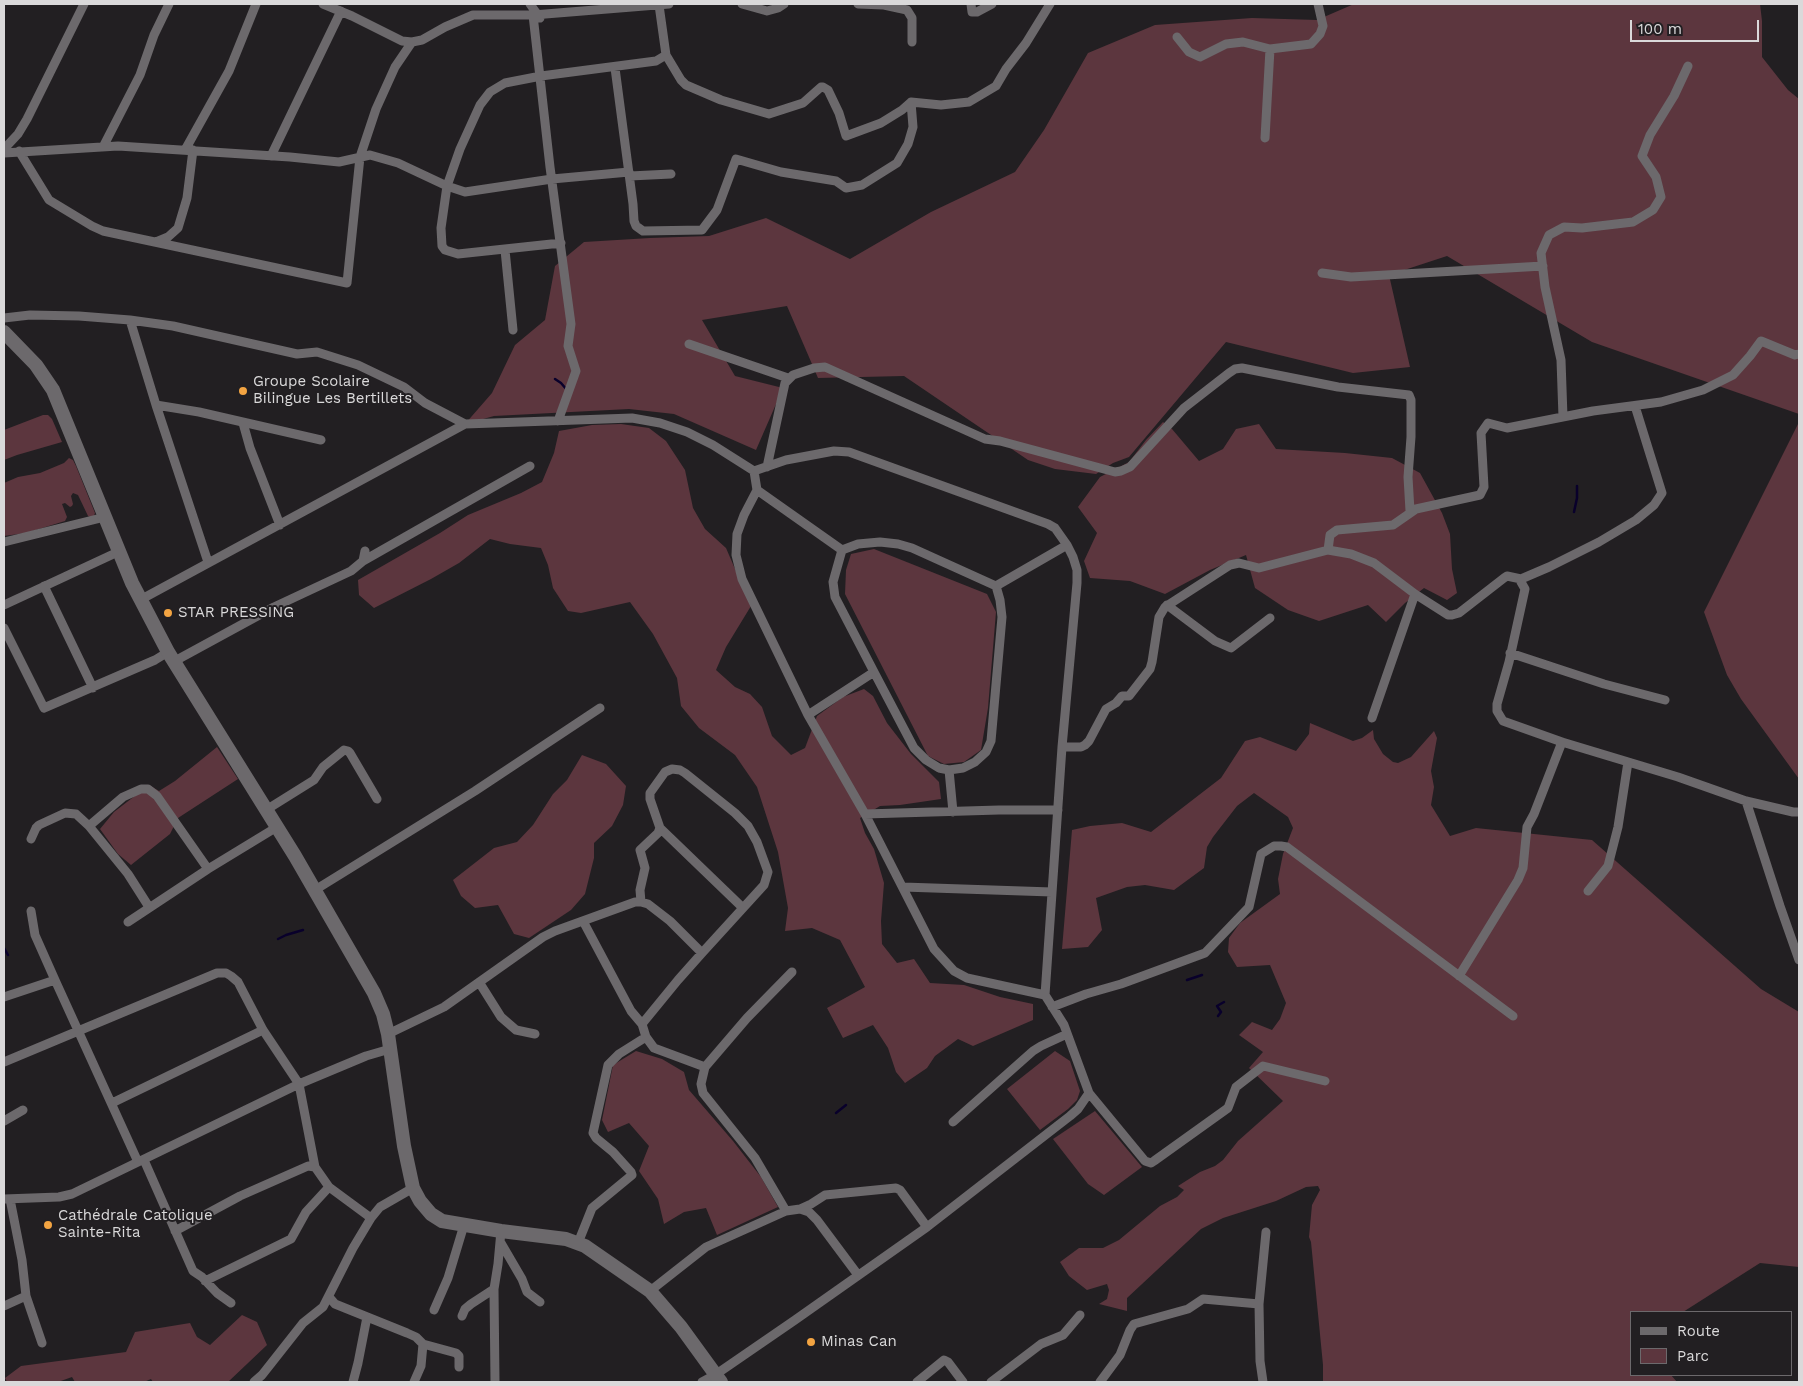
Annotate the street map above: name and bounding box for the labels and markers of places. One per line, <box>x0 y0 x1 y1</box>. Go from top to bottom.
place label: Groupe Scolaire Bilingue Les Bertillets <box>253 373 412 408</box>
marker: Groupe Scolaire Bilingue Les Bertillets <box>237 385 249 397</box>
place label: STAR PRESSING <box>178 604 294 622</box>
marker: STAR PRESSING <box>162 607 174 619</box>
place label: Cathédrale Catolique Sainte-Rita <box>58 1207 213 1242</box>
marker: Cathédrale Catolique Sainte-Rita <box>42 1219 54 1231</box>
place label: Minas Can <box>821 1333 897 1351</box>
marker: Minas Can <box>805 1336 817 1348</box>

